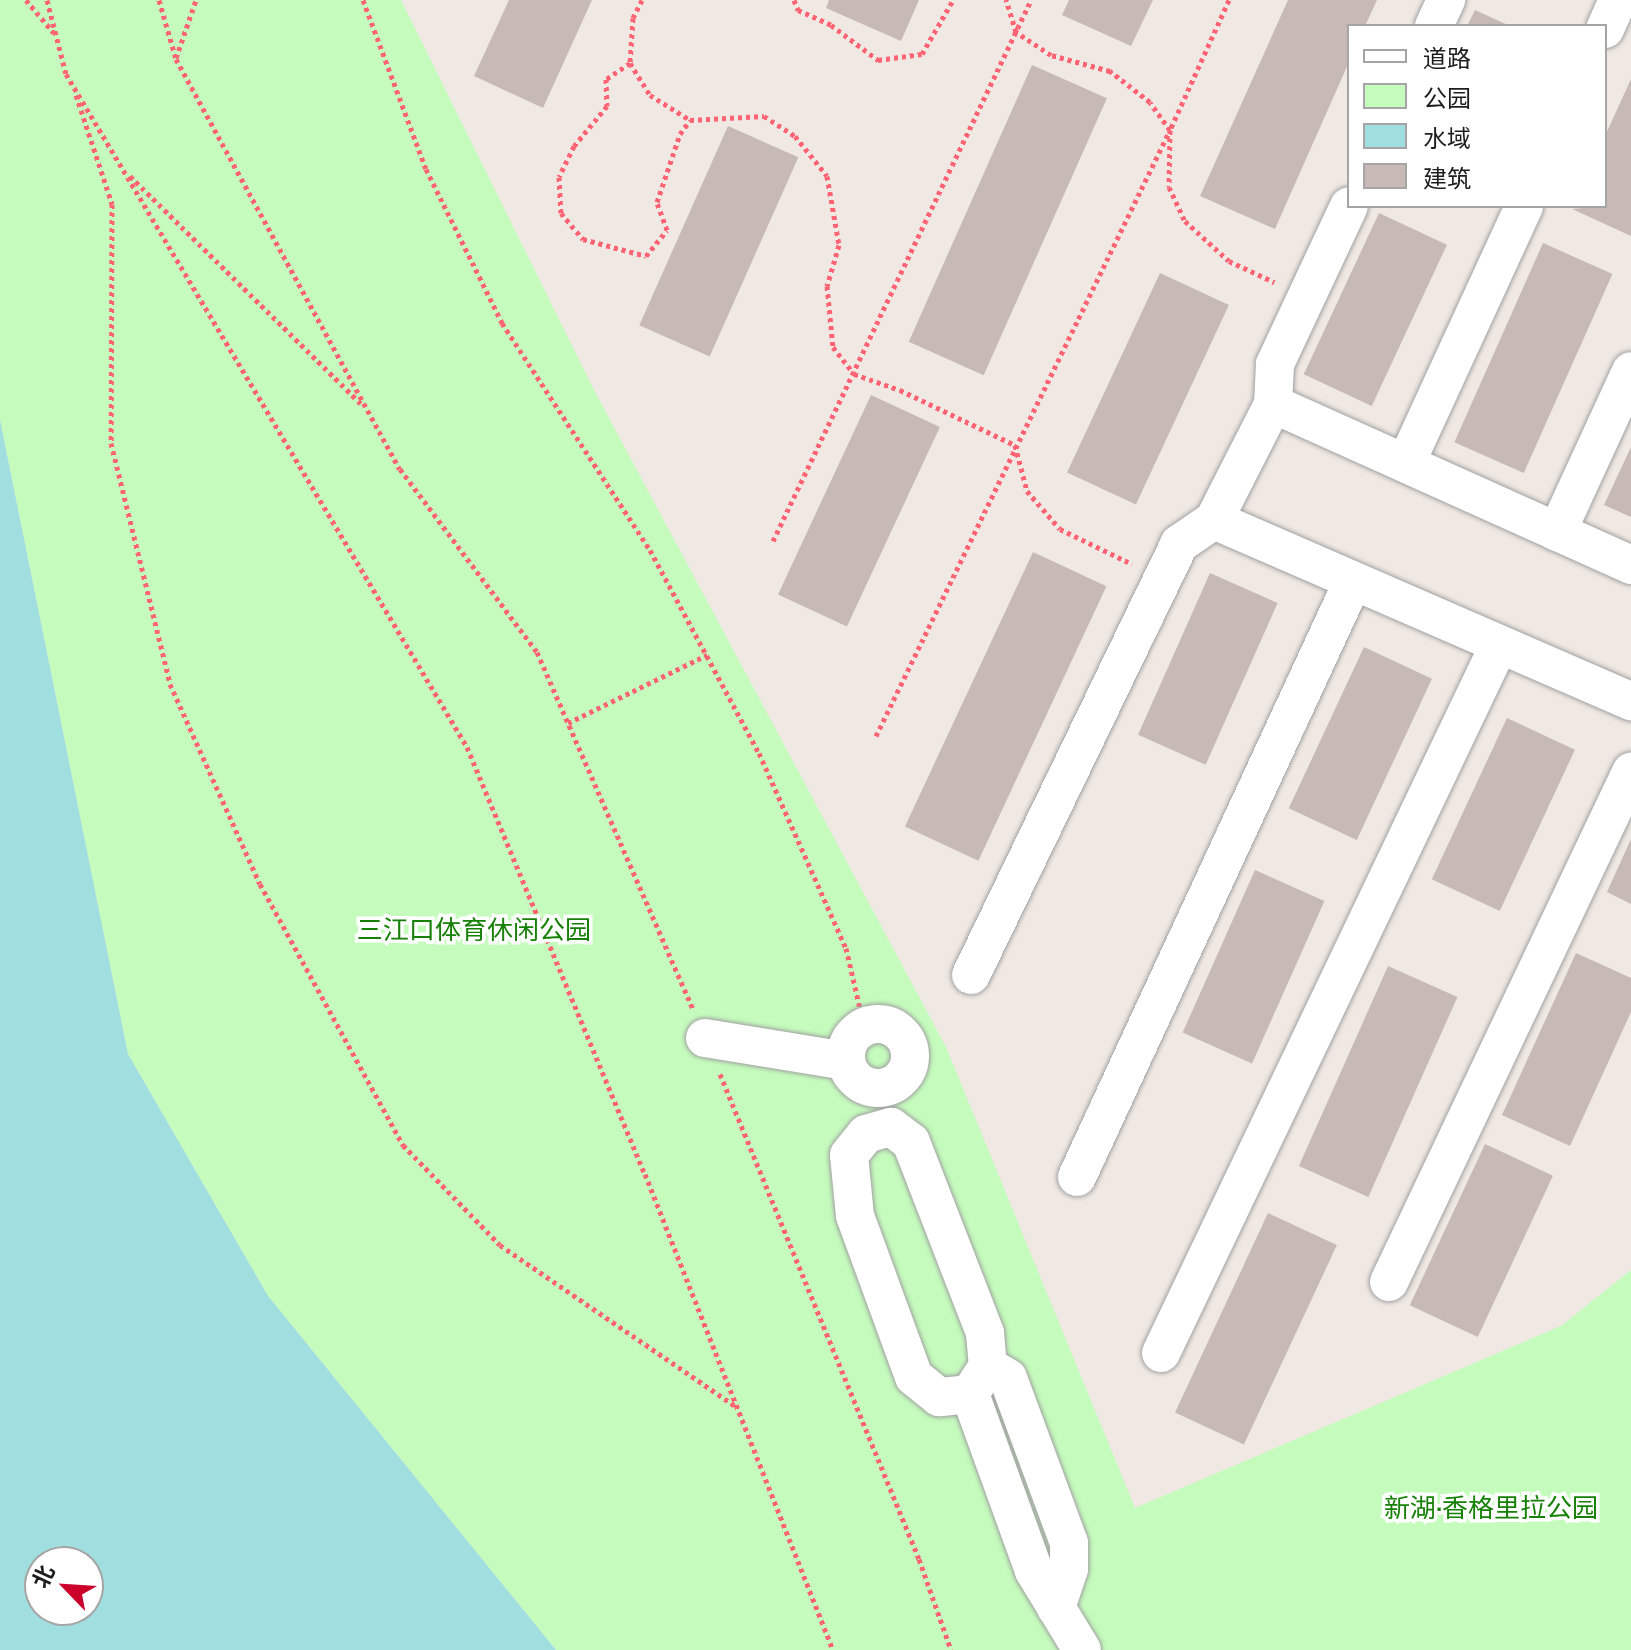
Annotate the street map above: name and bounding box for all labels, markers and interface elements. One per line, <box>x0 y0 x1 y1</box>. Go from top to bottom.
legend <box>1347 24 1607 208</box>
text: 道路 <box>1423 44 1471 73</box>
text: 公园 <box>1423 84 1471 113</box>
text: 水域 <box>1423 124 1471 153</box>
text: 建筑 <box>1423 164 1471 193</box>
park label: 三江口体育休闲公园 <box>357 915 591 947</box>
park label: 新湖·香格里拉公园 <box>1384 1493 1598 1525</box>
north arrow <box>24 1546 104 1626</box>
text: 北 <box>27 1561 60 1592</box>

